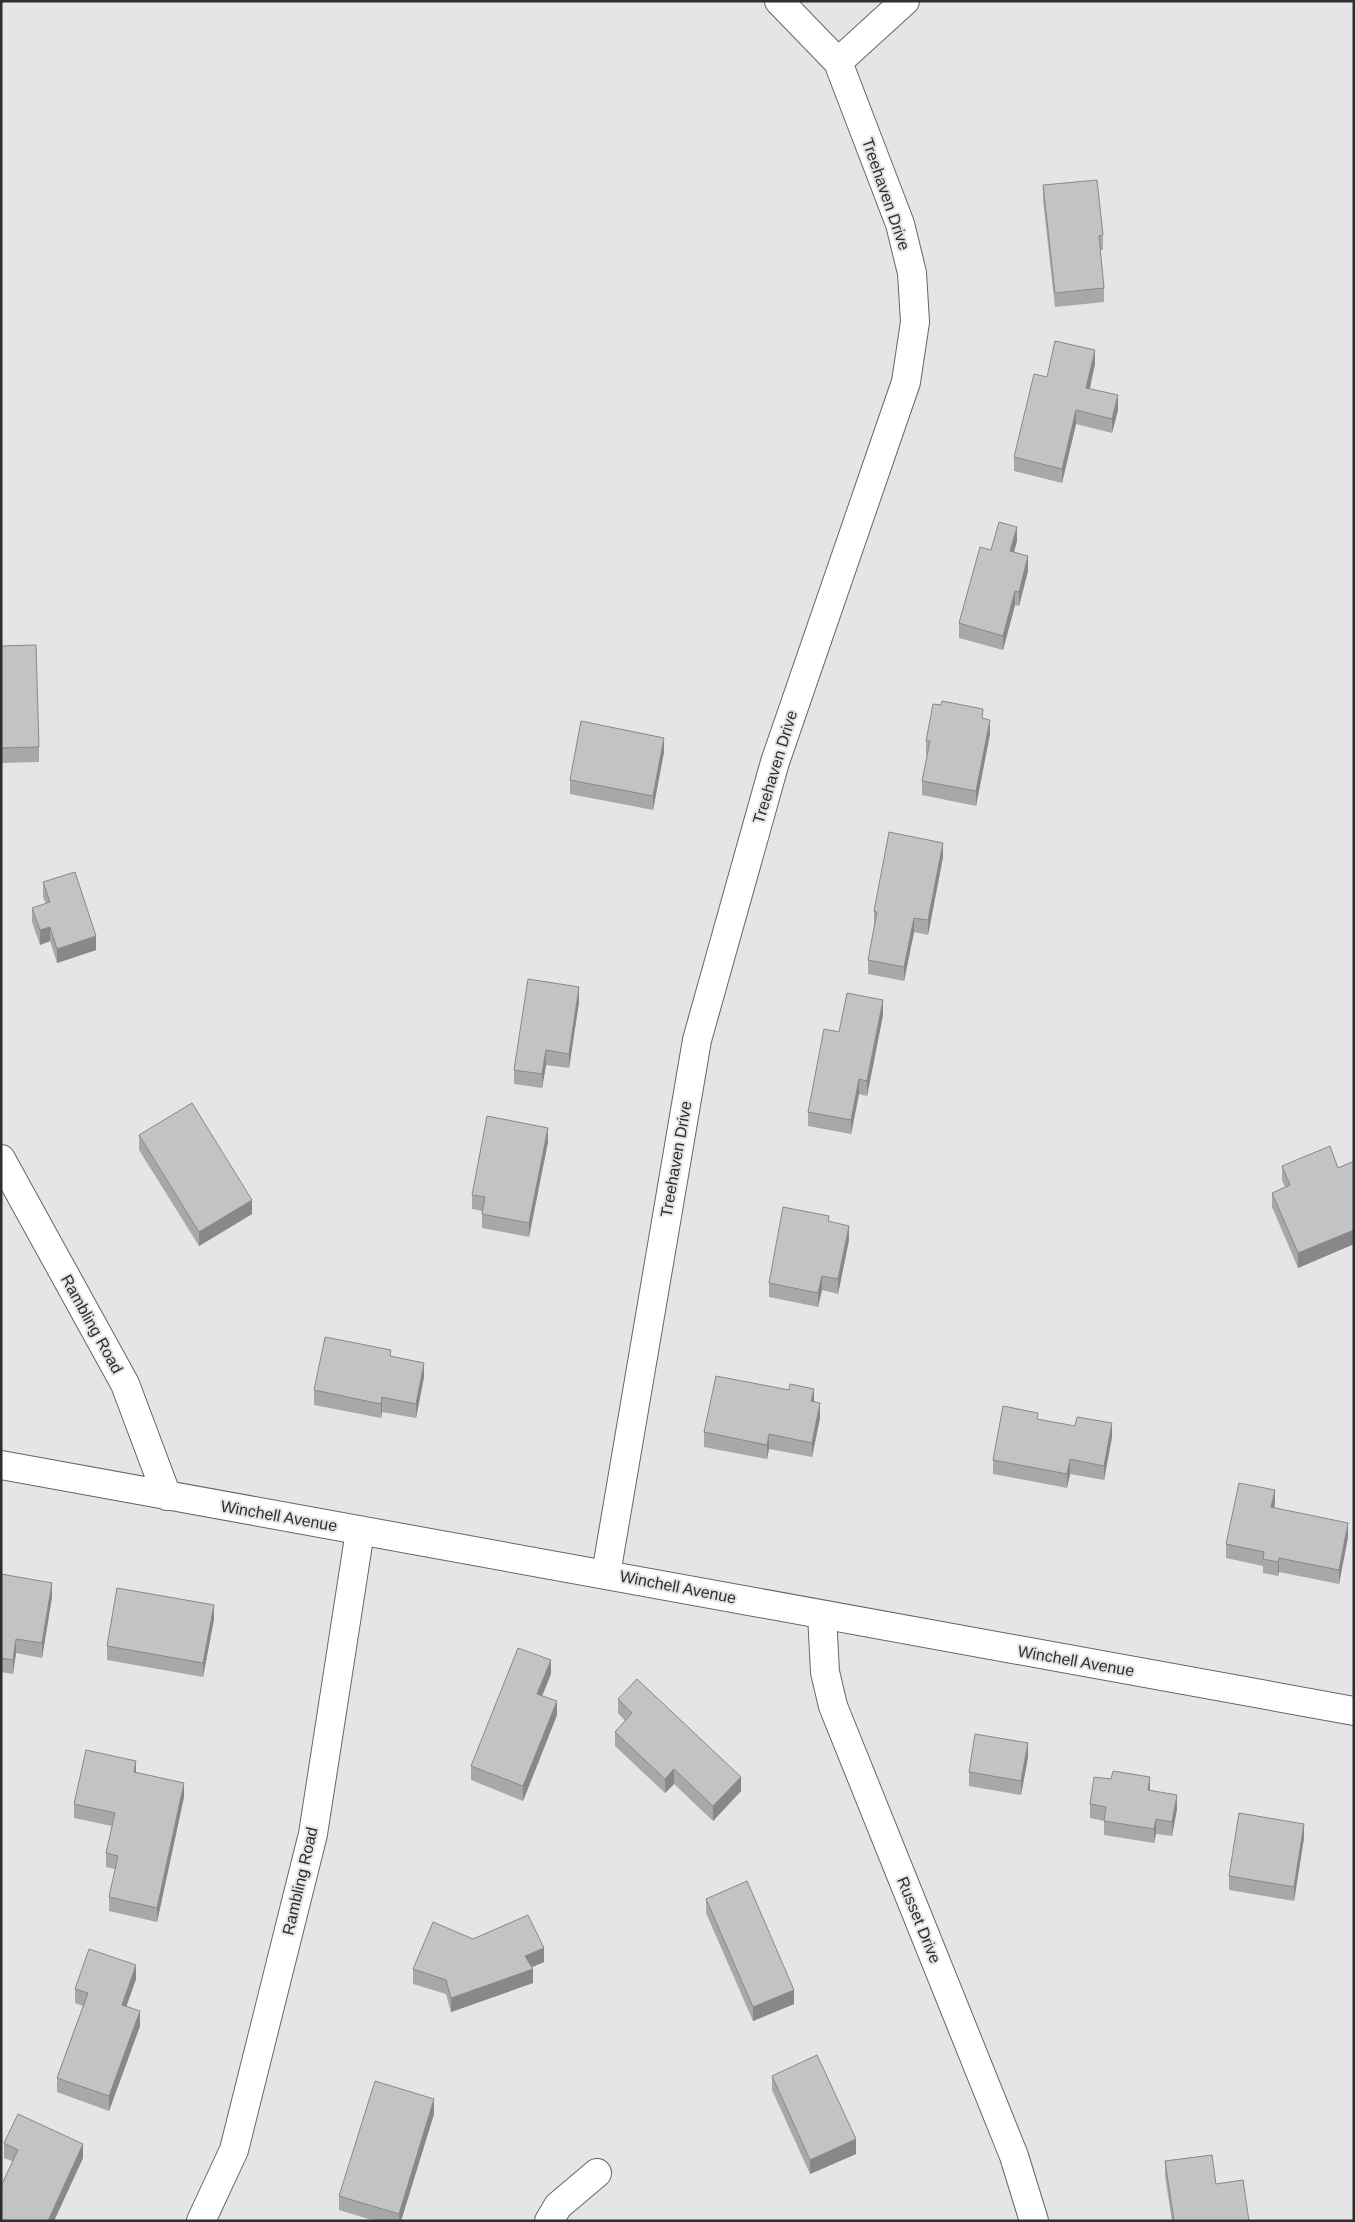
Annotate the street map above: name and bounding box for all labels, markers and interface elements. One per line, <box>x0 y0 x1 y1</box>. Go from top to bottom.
street label: Treehaven Drive <box>859 136 913 252</box>
street label: Treehaven Drive <box>750 708 800 826</box>
street label: Treehaven Drive <box>657 1099 695 1218</box>
street label: Rambling Road <box>58 1272 126 1376</box>
street label: Winchell Avenue <box>219 1497 339 1535</box>
street label: Winchell Avenue <box>618 1567 738 1607</box>
street label: Winchell Avenue <box>1016 1642 1136 1680</box>
street label: Rambling Road <box>279 1825 321 1937</box>
street label: Russet Drive <box>894 1874 944 1966</box>

